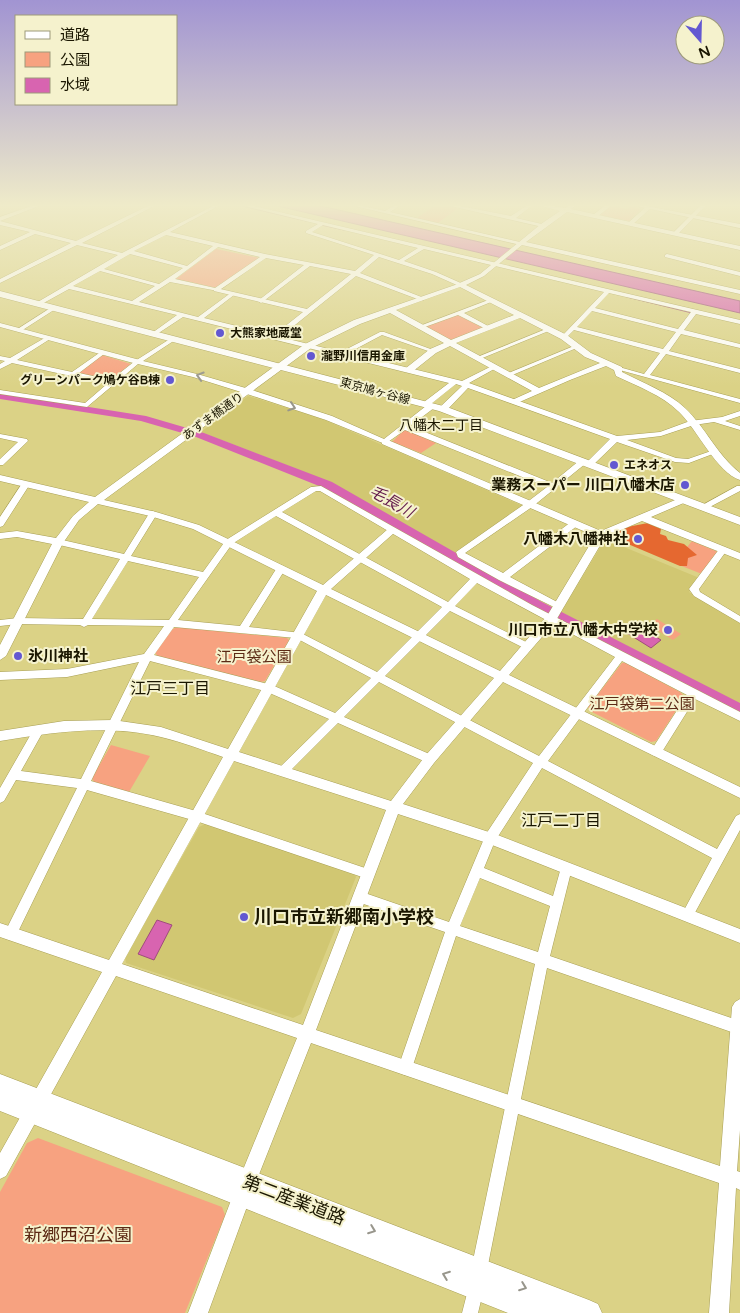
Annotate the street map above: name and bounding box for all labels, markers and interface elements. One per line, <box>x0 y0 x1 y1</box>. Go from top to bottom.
legend <box>15 15 178 105</box>
north arrow <box>675 15 725 65</box>
text: 道路 <box>60 26 90 44</box>
text: N <box>696 42 712 62</box>
text: 公園 <box>60 51 90 69</box>
text: 水域 <box>60 76 90 94</box>
place label: 大熊家地蔵堂 <box>230 326 302 340</box>
marker: 大熊家地蔵堂 <box>214 327 226 339</box>
place label: 瀧野川信用金庫 <box>321 349 405 363</box>
marker: 瀧野川信用金庫 <box>305 350 317 362</box>
one-way arrow <box>196 372 205 382</box>
place label: グリーンパーク鳩ケ谷B棟 <box>20 373 160 387</box>
marker: グリーンパーク鳩ケ谷B棟 <box>164 374 176 386</box>
street label: 東京鳩ヶ谷線 <box>338 375 412 407</box>
street label: あずま橋通り <box>180 389 246 443</box>
one-way arrow <box>287 401 296 411</box>
district label: 八幡木二丁目 <box>399 417 483 434</box>
place label: エネオス <box>624 458 672 472</box>
marker: エネオス <box>608 459 620 471</box>
place label: 業務スーパー 川口八幡木店 <box>491 476 675 494</box>
marker: 業務スーパー 川口八幡木店 <box>679 479 691 491</box>
water label: 毛長川 <box>366 481 419 524</box>
place label: 八幡木八幡神社 <box>523 530 628 548</box>
marker: 八幡木八幡神社 <box>632 533 644 545</box>
place label: 川口市立八幡木中学校 <box>508 621 658 639</box>
marker: 川口市立八幡木中学校 <box>662 624 674 636</box>
place label: 氷川神社 <box>28 647 88 665</box>
park label: 江戸袋公園 <box>216 648 292 666</box>
marker: 氷川神社 <box>12 650 24 662</box>
district label: 江戸三丁目 <box>130 679 210 699</box>
park label: 江戸袋第二公園 <box>589 695 695 713</box>
district label: 江戸二丁目 <box>521 811 601 831</box>
place label: 川口市立新郷南小学校 <box>254 906 434 928</box>
marker: 川口市立新郷南小学校 <box>238 911 250 923</box>
street label: 第二産業道路 <box>240 1170 348 1230</box>
park label: 新郷西沼公園 <box>24 1224 132 1246</box>
one-way arrow <box>367 1224 375 1234</box>
one-way arrow <box>442 1271 451 1282</box>
one-way arrow <box>519 1281 527 1291</box>

